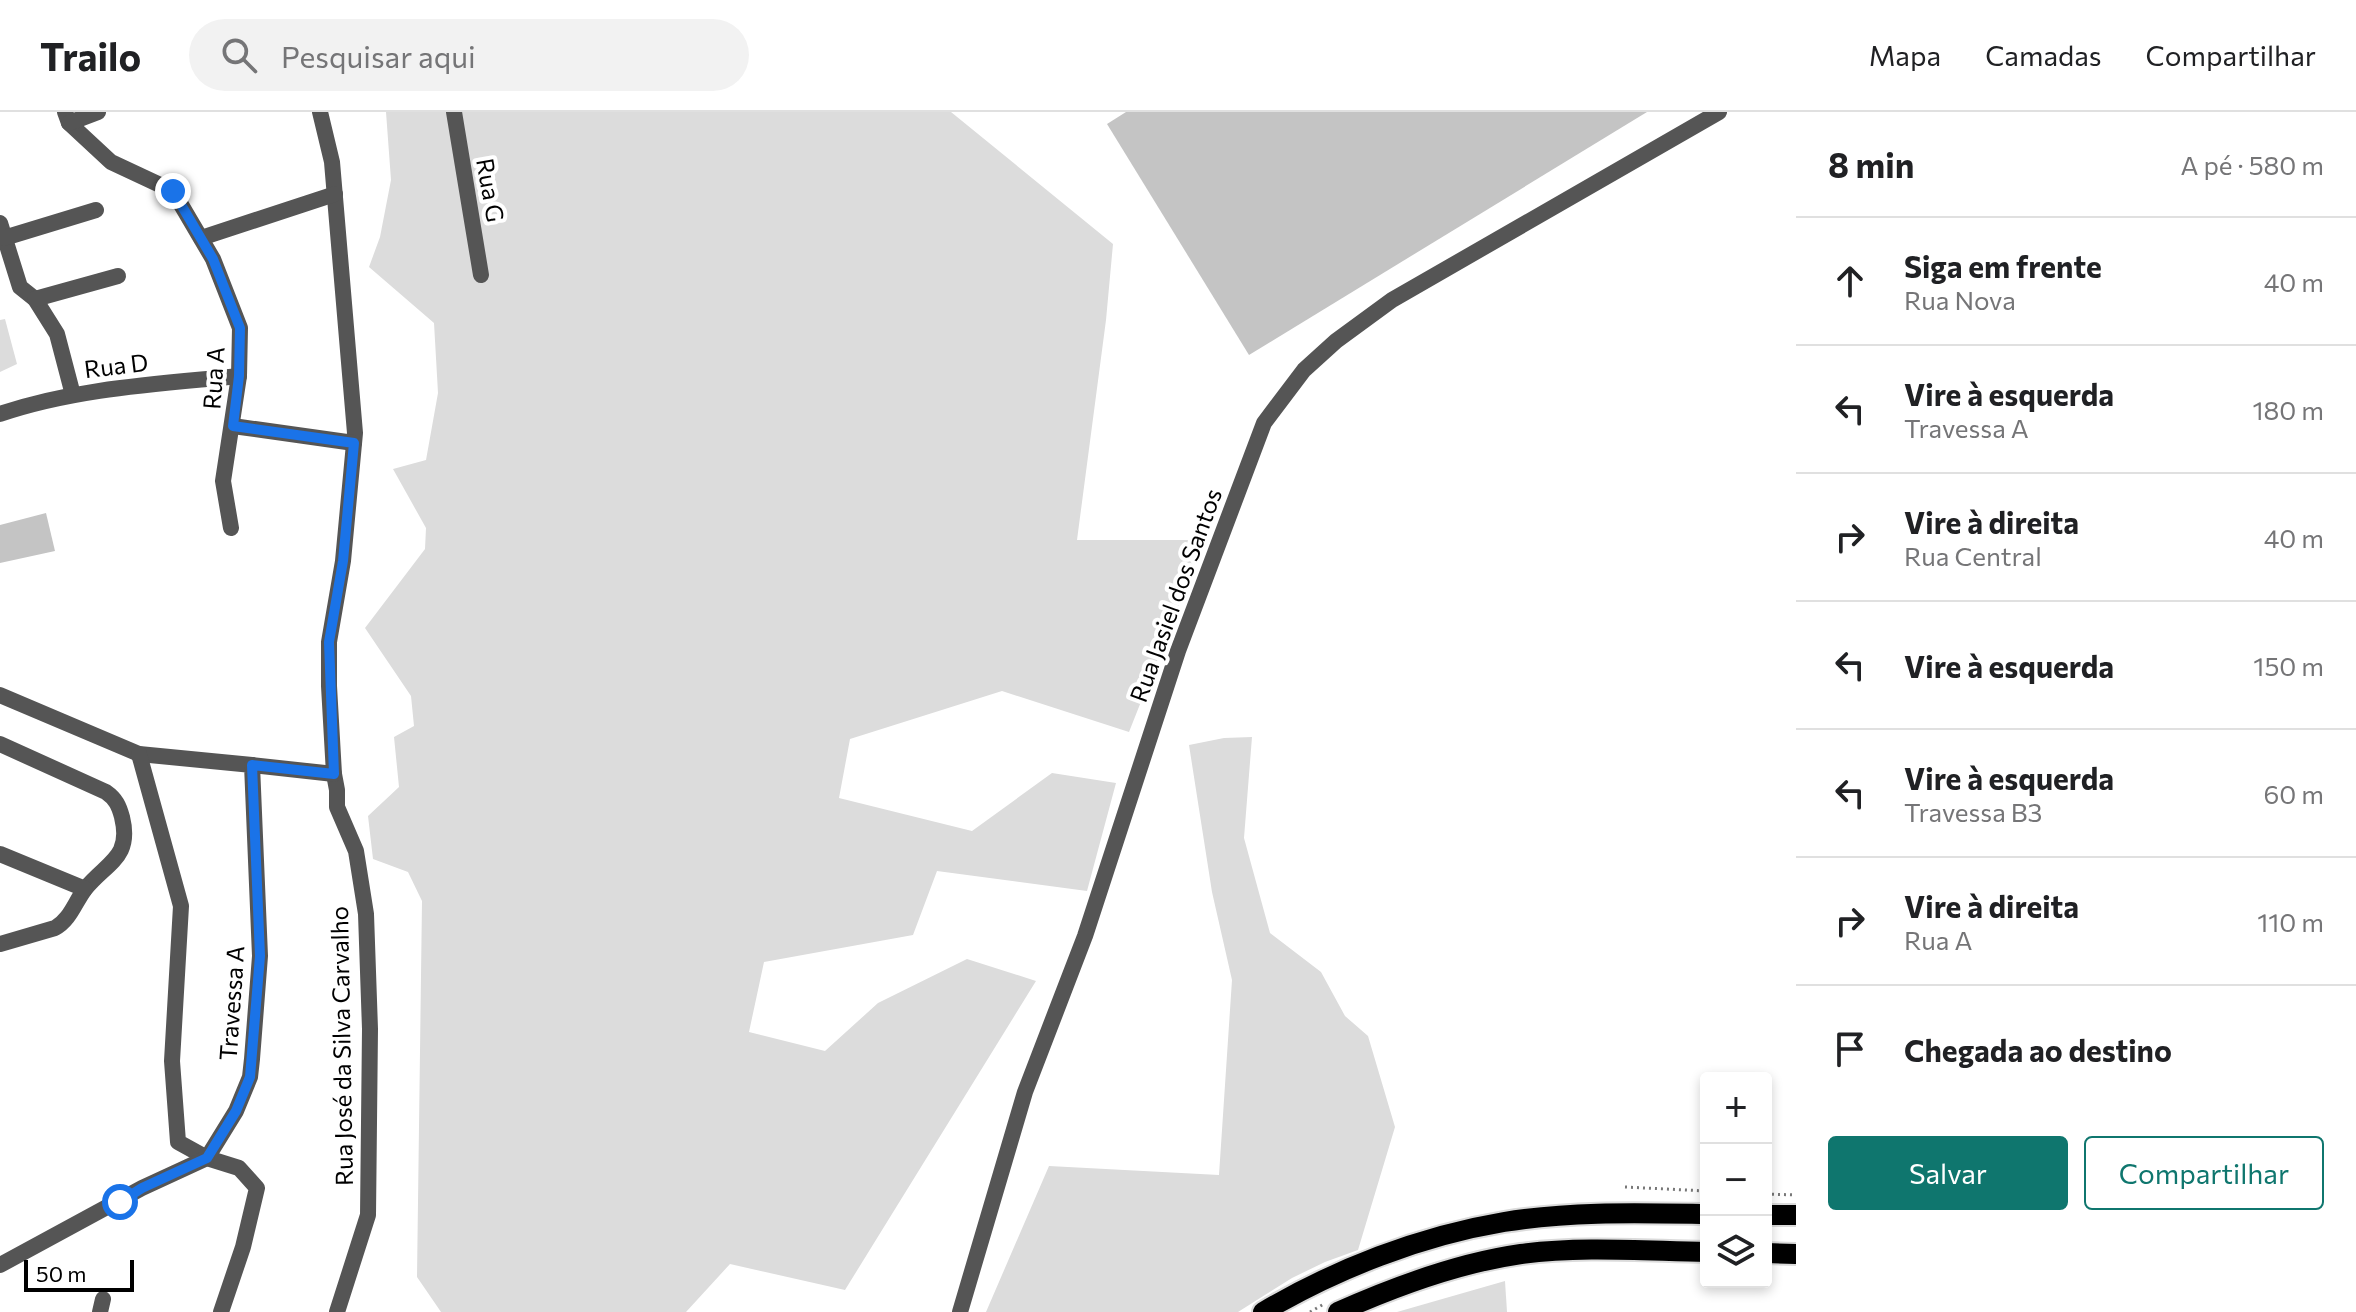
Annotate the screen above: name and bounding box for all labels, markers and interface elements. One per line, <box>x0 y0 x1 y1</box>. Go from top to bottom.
search box <box>189 19 749 91</box>
text: Trailo <box>40 32 141 79</box>
icon: search <box>217 33 261 77</box>
text: Pesquisar aqui <box>281 37 476 74</box>
text: Mapa <box>1869 38 1941 72</box>
text: Camadas <box>1985 38 2102 72</box>
text: Compartilhar <box>2146 38 2316 72</box>
text: 8 min <box>1828 143 1914 185</box>
text: A pé · 580 m <box>2181 149 2324 180</box>
street label: Rua G <box>471 156 511 224</box>
route end <box>155 173 191 209</box>
text: Siga em frente <box>1904 247 2102 284</box>
icon: ahead <box>1828 259 1872 303</box>
text: 40 m <box>2264 266 2324 297</box>
text: Rua Nova <box>1904 284 2016 315</box>
street label: Rua A <box>196 346 230 410</box>
street label: Rua D <box>82 347 150 383</box>
text: Vire à esquerda <box>1904 375 2114 412</box>
icon: left <box>1828 387 1872 431</box>
text: 180 m <box>2252 394 2324 425</box>
text: Travessa A <box>1904 412 2029 443</box>
street label: Rua Jasiel dos Santos <box>1123 484 1227 706</box>
text: Vire à direita <box>1904 503 2079 540</box>
icon: right <box>1828 515 1872 559</box>
text: 40 m <box>2264 522 2324 553</box>
text: Rua Central <box>1904 540 2042 571</box>
icon: left <box>1828 643 1872 687</box>
text: Vire à esquerda <box>1904 647 2114 684</box>
text: 150 m <box>2253 650 2324 681</box>
text: Vire à esquerda <box>1904 759 2114 796</box>
icon: left <box>1828 771 1872 815</box>
text: 60 m <box>2264 778 2324 809</box>
text: Travessa B3 <box>1904 796 2042 827</box>
text: Vire à direita <box>1904 887 2079 924</box>
icon: right <box>1828 899 1872 943</box>
street label: Rua José da Silva Carvalho <box>324 906 358 1186</box>
text: 110 m <box>2257 906 2324 937</box>
text: Rua A <box>1904 924 1972 955</box>
street label: Travessa A <box>213 945 249 1061</box>
icon: arrive <box>1828 1027 1872 1071</box>
text: Chegada ao destino <box>1904 1031 2172 1068</box>
map controls <box>1700 1072 1772 1288</box>
button: + <box>1700 1072 1772 1144</box>
button: Salvar <box>1828 1136 2068 1210</box>
button: Compartilhar <box>2084 1136 2324 1210</box>
button: − <box>1700 1144 1772 1216</box>
route start <box>102 1184 138 1220</box>
button: layers <box>1700 1216 1772 1288</box>
scale bar <box>24 1256 134 1292</box>
text: 50 m <box>36 1260 86 1287</box>

